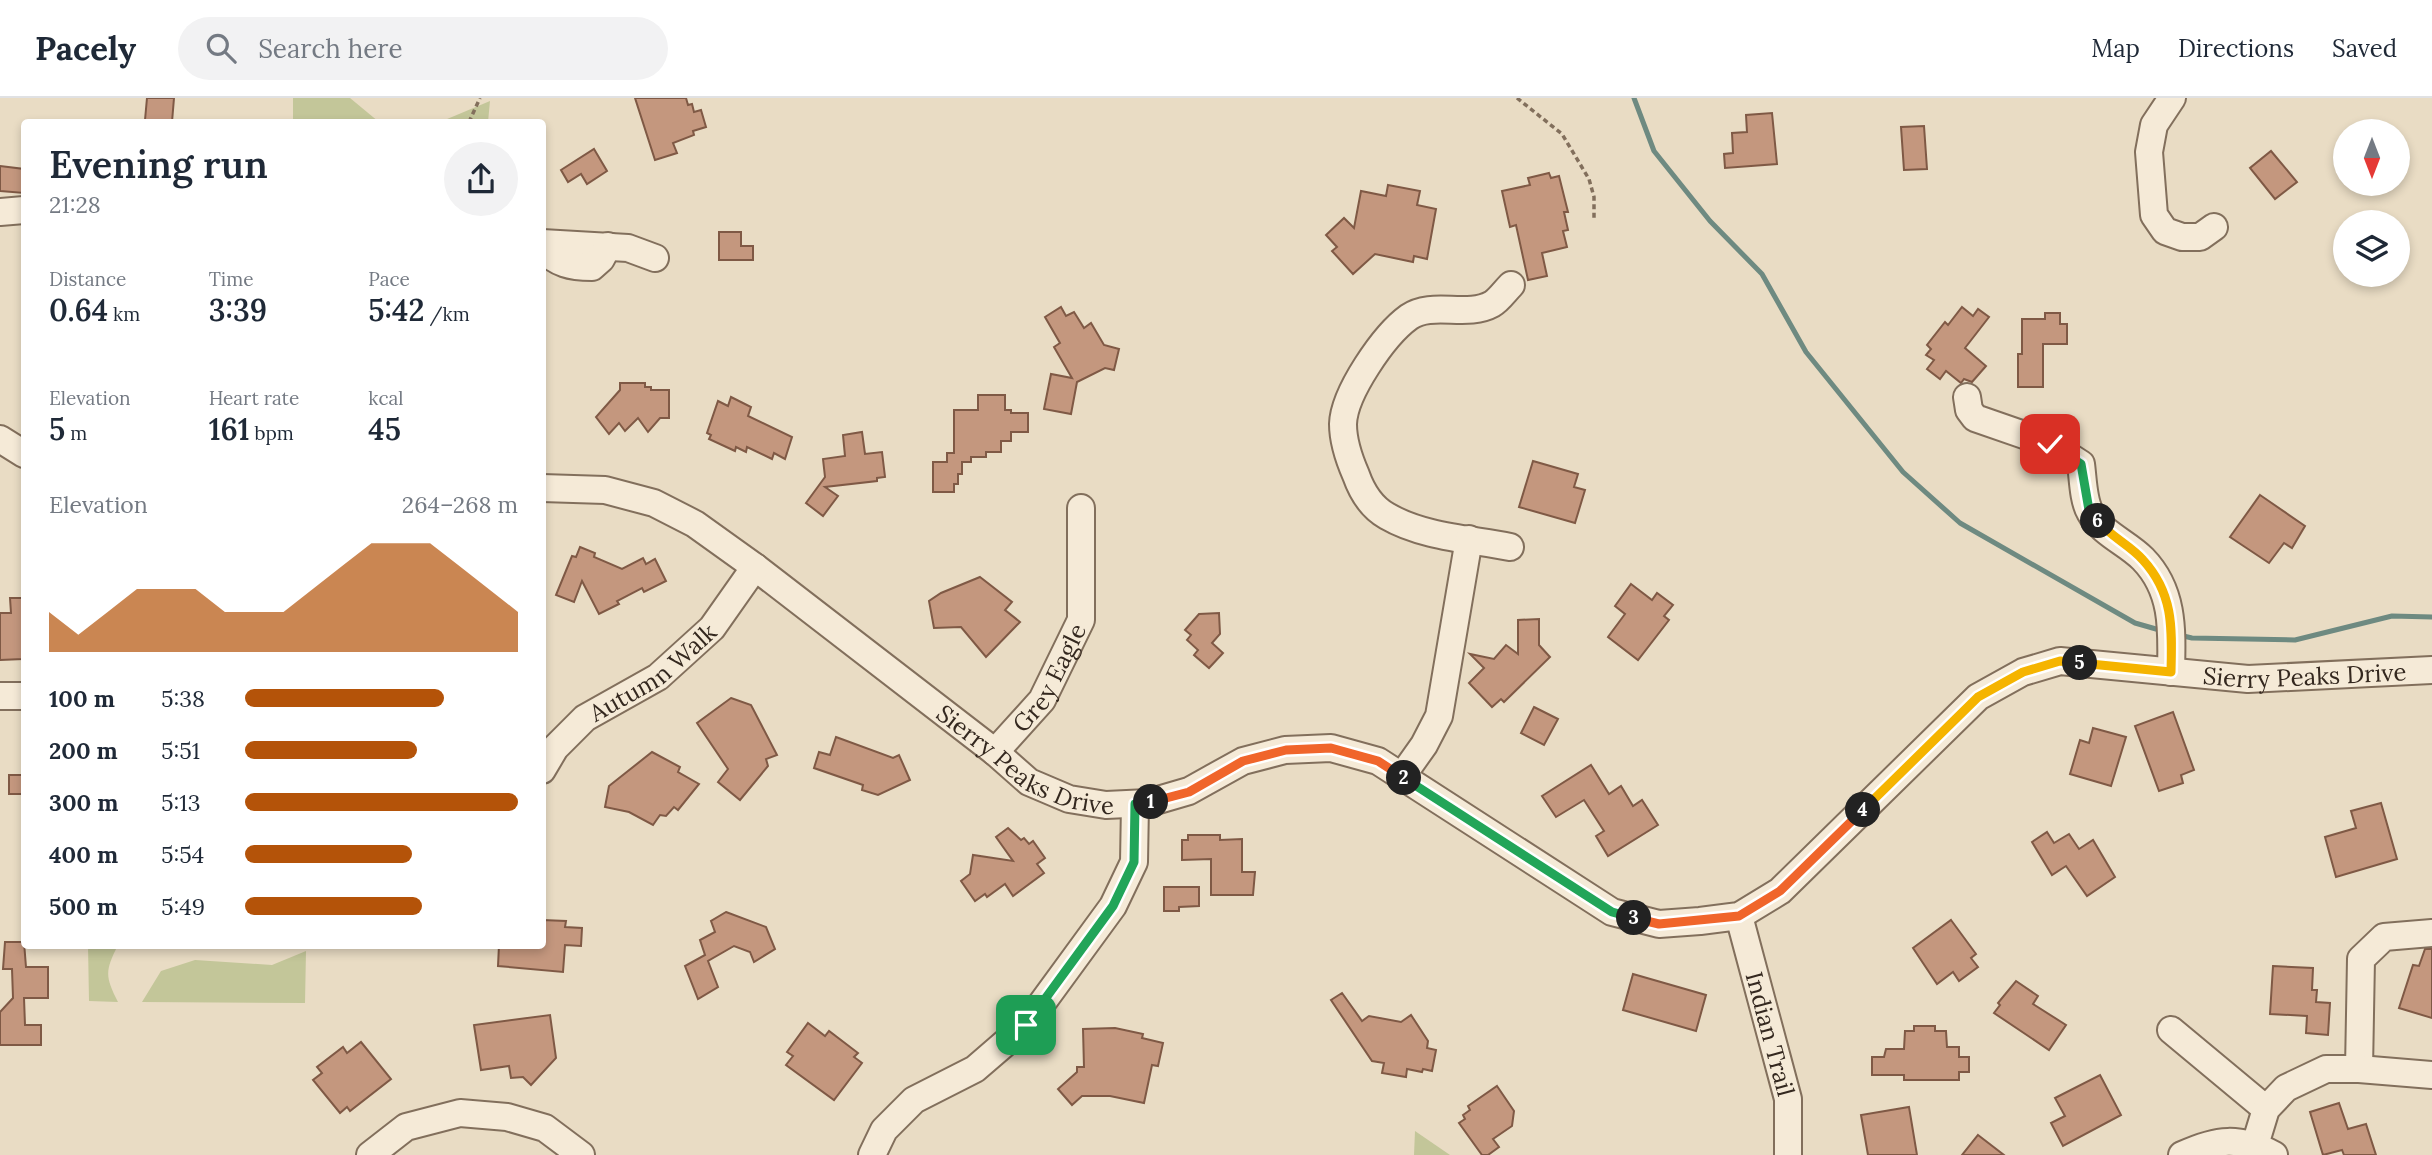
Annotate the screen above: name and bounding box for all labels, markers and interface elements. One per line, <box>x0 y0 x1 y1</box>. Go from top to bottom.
search box <box>178 17 668 80</box>
text: Pacely <box>35 27 136 69</box>
icon: search <box>202 29 240 67</box>
text: Search here <box>258 32 402 65</box>
text: Map <box>2091 33 2140 64</box>
text: Directions <box>2178 33 2294 64</box>
text: Saved <box>2332 33 2397 64</box>
north arrow <box>2333 119 2410 196</box>
map controls <box>2333 119 2410 287</box>
text: Evening run <box>49 140 268 188</box>
button: share <box>444 142 518 216</box>
text: 21:28 <box>49 190 101 219</box>
button: layers <box>2333 210 2410 287</box>
text: Distance <box>49 267 126 291</box>
text: Time <box>209 267 253 291</box>
text: Pace <box>368 267 410 291</box>
text: 0.64 <box>49 291 108 329</box>
text: 3:39 <box>209 291 267 329</box>
text: 5:42 <box>368 291 424 329</box>
text: km <box>108 302 140 326</box>
text: /km <box>424 302 470 326</box>
text: Elevation <box>49 386 131 410</box>
text: Heart rate <box>209 386 299 410</box>
text: kcal <box>368 386 403 410</box>
text: 5 <box>49 410 65 448</box>
text: 161 <box>209 410 249 448</box>
text: 45 <box>368 410 401 448</box>
pin <box>2020 414 2080 474</box>
text: m <box>65 421 87 445</box>
text: bpm <box>249 421 294 445</box>
icon: check <box>2031 425 2069 463</box>
text: Elevation <box>49 490 148 519</box>
text: 264–268 m <box>402 490 518 519</box>
pin: 6 <box>2080 504 2116 538</box>
text: 6 <box>2092 508 2103 532</box>
street label: Autumn Walk <box>583 616 723 729</box>
street label: Grey Eagle <box>1005 618 1093 738</box>
pin: 5 <box>2062 646 2098 680</box>
text: 5 <box>2074 650 2085 674</box>
street label: Sierry Peaks Drive <box>2202 656 2407 695</box>
text: 100 m <box>49 684 115 713</box>
text: 5:38 <box>161 684 205 713</box>
street label: Sierry Peaks Drive <box>931 697 1115 821</box>
text: 200 m <box>49 736 118 765</box>
text: 5:51 <box>161 736 200 765</box>
pin: 2 <box>1386 760 1422 796</box>
text: 2 <box>1398 765 1409 789</box>
pin: 1 <box>1134 784 1168 820</box>
text: 300 m <box>49 788 118 817</box>
text: 5:13 <box>161 788 200 817</box>
text: 1 <box>1147 789 1154 813</box>
pin: 4 <box>1846 792 1881 828</box>
text: 4 <box>1857 797 1868 821</box>
text: 400 m <box>49 840 118 869</box>
text: 5:54 <box>161 840 204 869</box>
text: 500 m <box>49 892 118 921</box>
text: 5:49 <box>161 892 205 921</box>
pin: 3 <box>1616 900 1652 936</box>
text: 3 <box>1628 905 1639 929</box>
street label: Indian Trail <box>1739 968 1802 1100</box>
pin <box>996 995 1056 1055</box>
icon: arrive <box>1007 1006 1045 1044</box>

